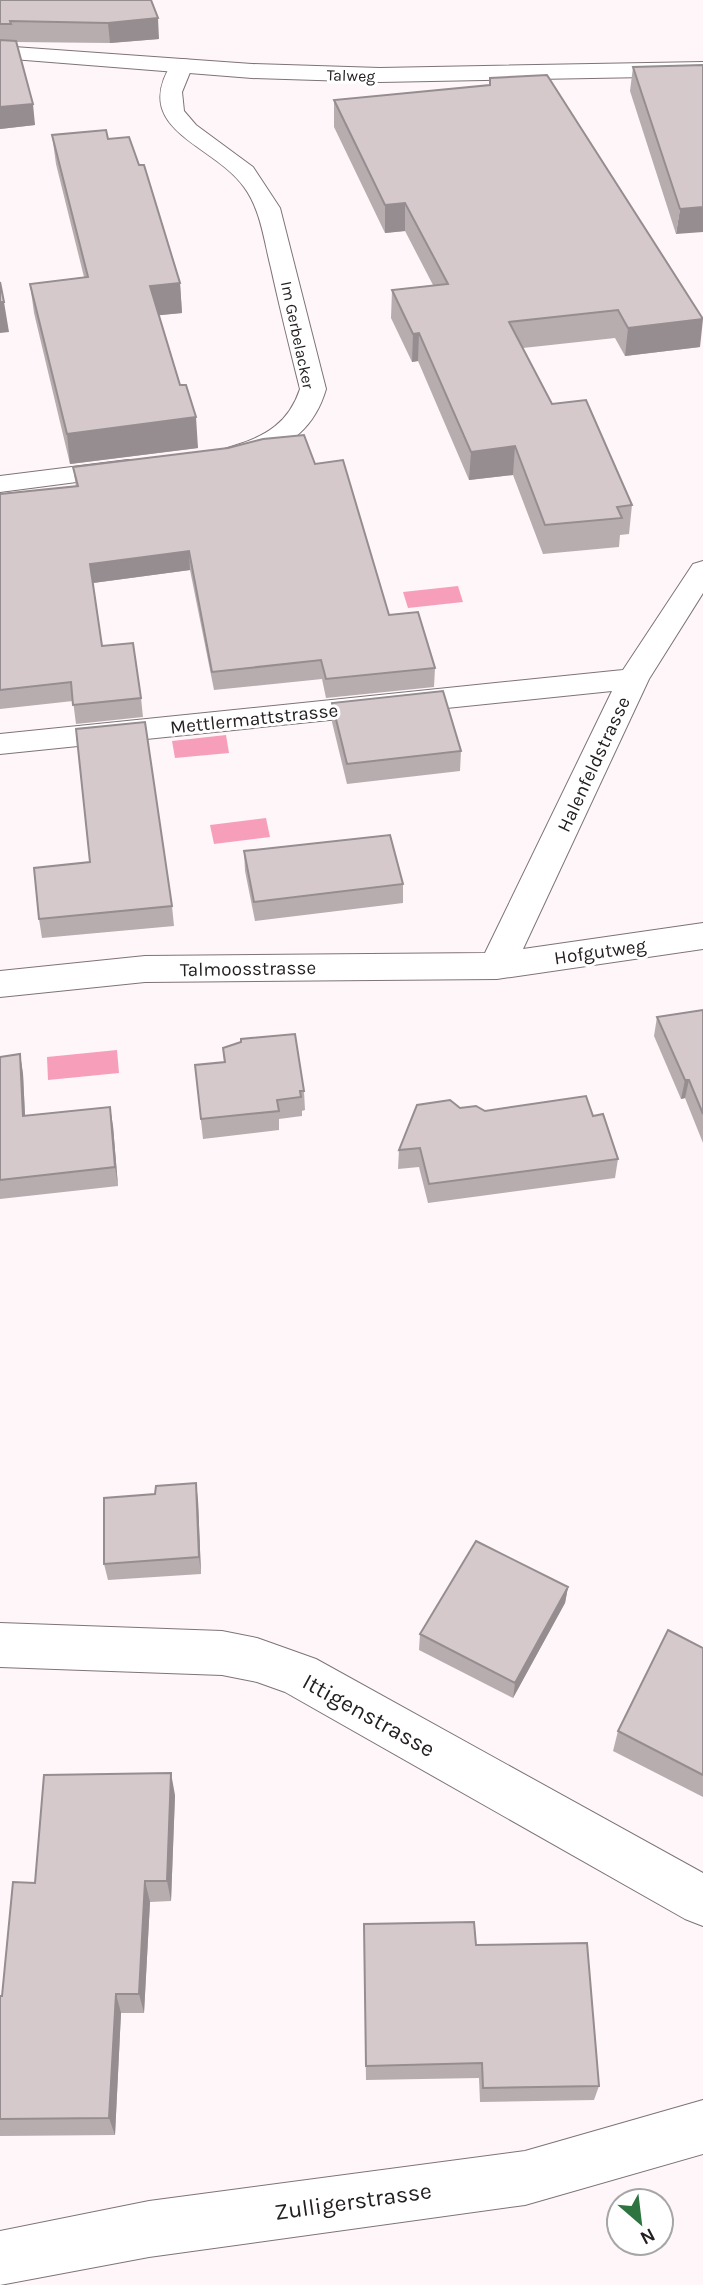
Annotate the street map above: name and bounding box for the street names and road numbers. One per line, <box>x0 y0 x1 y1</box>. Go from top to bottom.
street label: Talweg <box>326 65 376 86</box>
street label: Im Gerbelacker <box>277 279 318 391</box>
street label: Halenfeldstrasse <box>553 693 635 836</box>
street label: Mettlermattstrasse <box>169 699 339 739</box>
street label: Hofgutweg <box>553 935 648 969</box>
street label: Talmoosstrasse <box>180 957 316 981</box>
street label: Ittigenstrasse <box>298 1668 440 1763</box>
street label: Zulligerstrasse <box>273 2177 433 2226</box>

